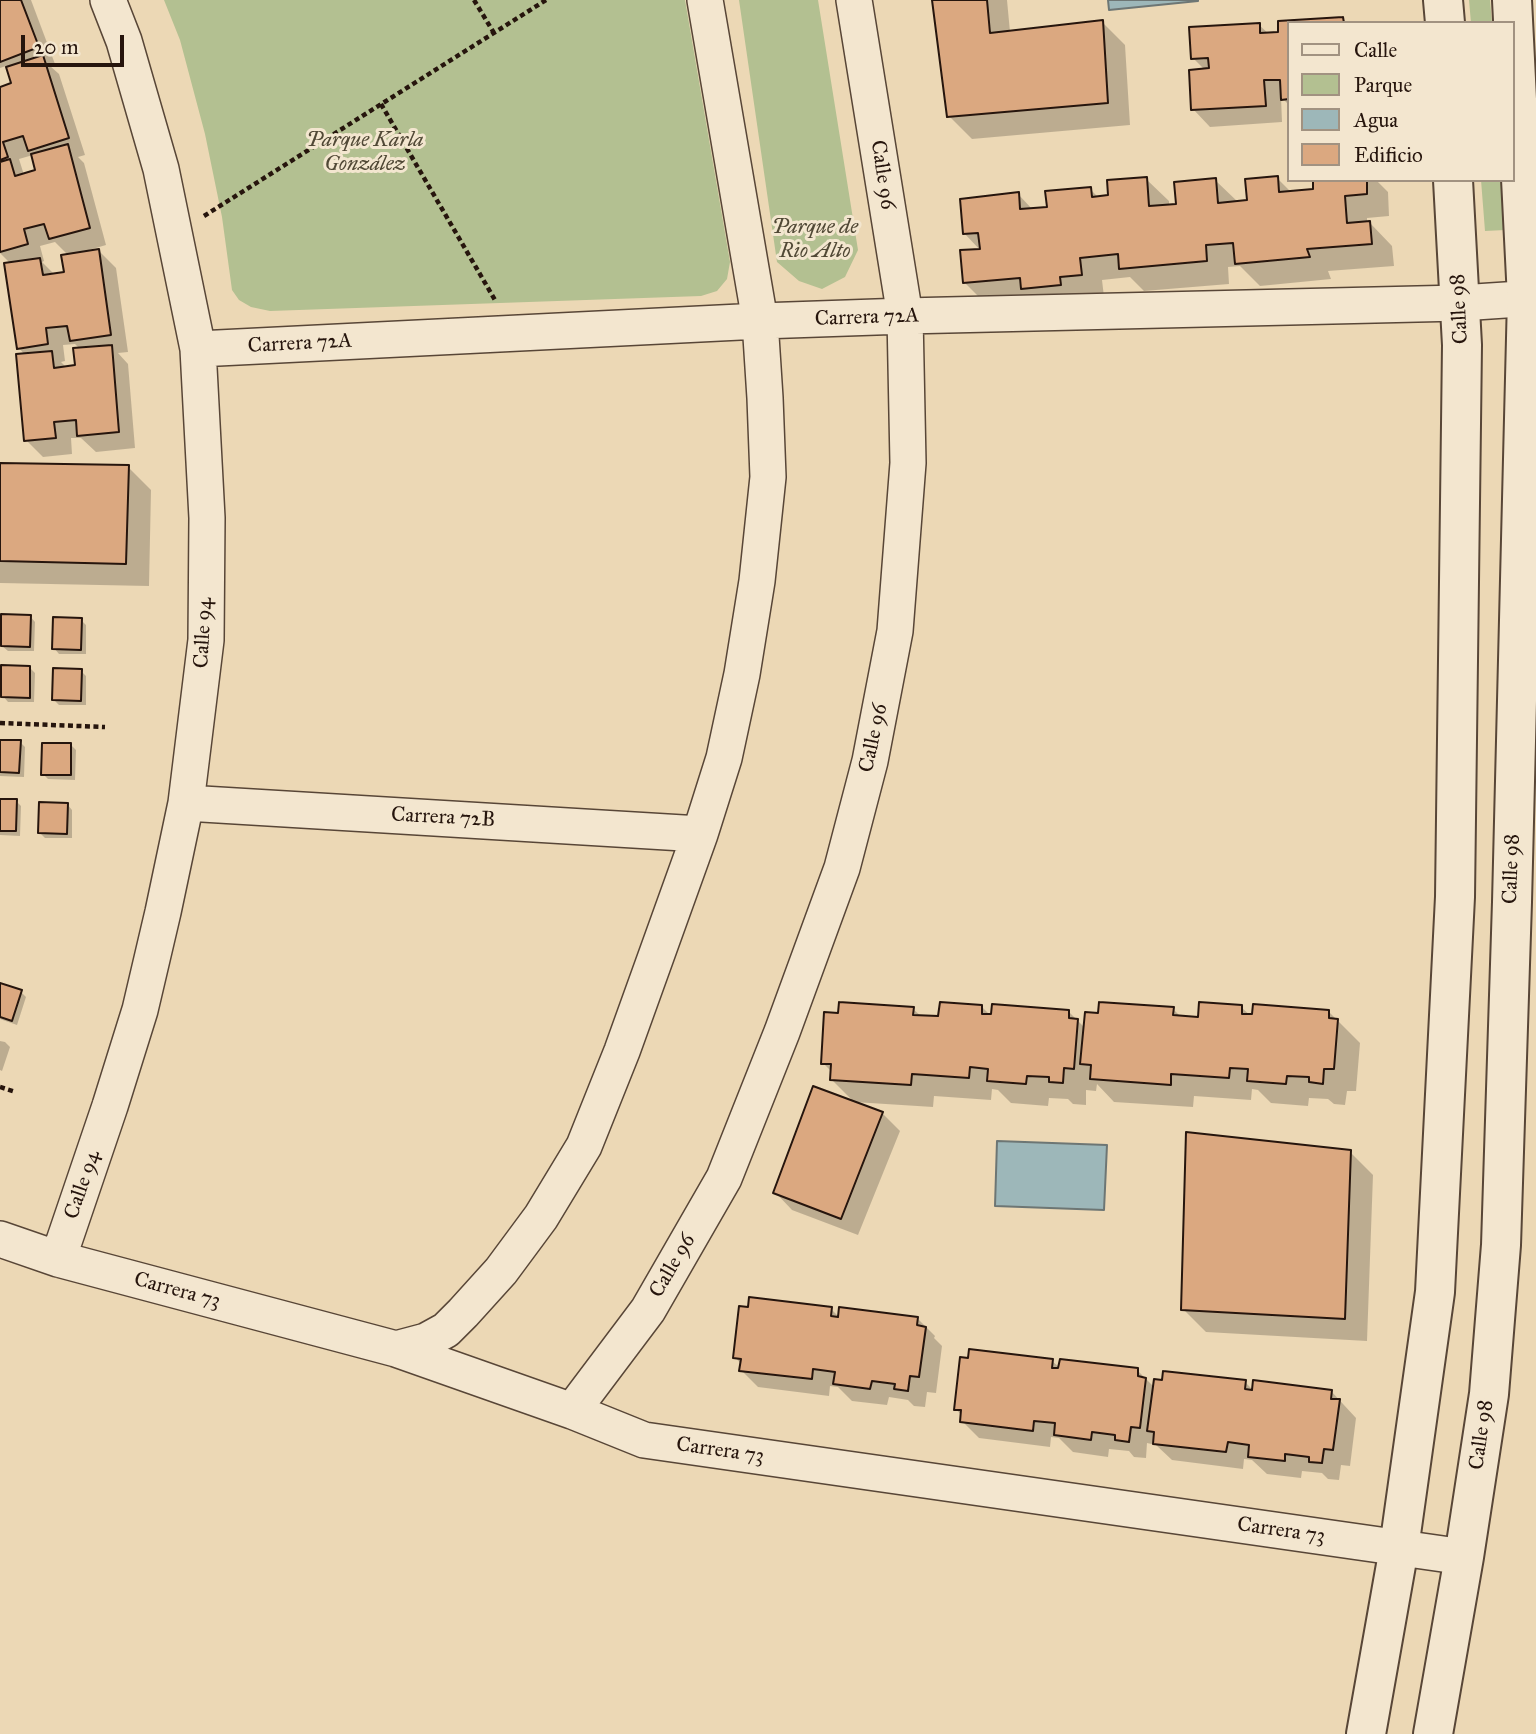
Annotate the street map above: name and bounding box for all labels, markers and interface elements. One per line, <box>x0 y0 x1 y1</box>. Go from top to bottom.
scale bar <box>24 21 128 65</box>
legend <box>1288 21 1515 182</box>
text: 20 m <box>34 34 79 60</box>
text: Calle <box>1354 37 1397 63</box>
text: Parque <box>1354 72 1412 98</box>
text: Agua <box>1354 107 1398 133</box>
park label: Parque Karla González <box>306 128 424 178</box>
street label: Calle 96 <box>864 139 900 211</box>
text: Edificio <box>1354 142 1423 168</box>
park label: Parque de Rio Alto <box>772 215 858 265</box>
street label: Calle 98 <box>1446 273 1474 345</box>
street label: Carrera 72A <box>814 304 920 332</box>
street label: Carrera 72A <box>247 329 353 359</box>
street label: Calle 94 <box>190 597 218 669</box>
street label: Calle 96 <box>854 701 894 775</box>
street label: Carrera 72B <box>390 803 496 833</box>
street label: Calle 98 <box>1498 833 1526 905</box>
street label: Calle 94 <box>60 1147 106 1223</box>
street label: Calle 96 <box>645 1229 701 1303</box>
street label: Carrera 73 <box>131 1267 223 1315</box>
street label: Calle 98 <box>1465 1398 1499 1472</box>
street label: Carrera 73 <box>674 1432 766 1470</box>
street label: Carrera 73 <box>1235 1512 1327 1550</box>

